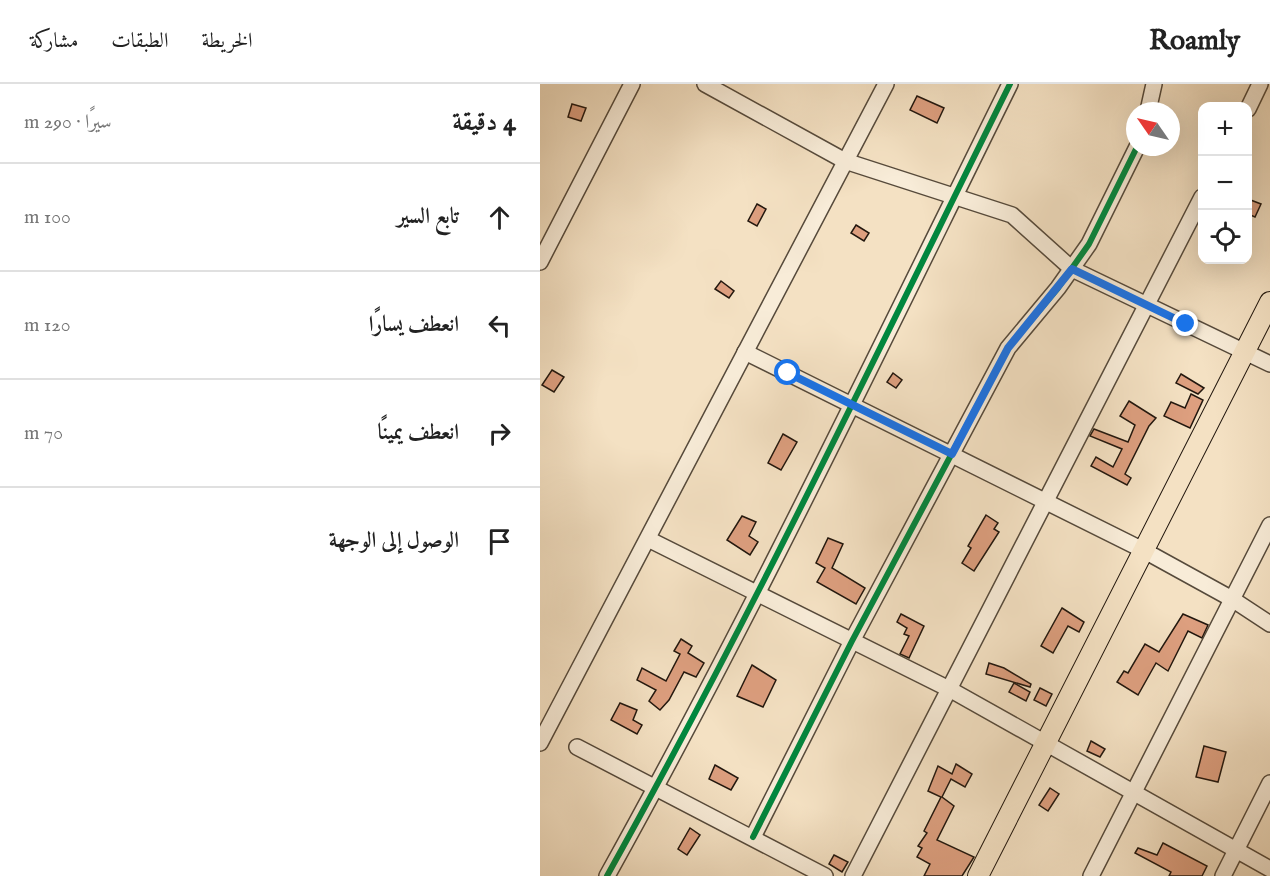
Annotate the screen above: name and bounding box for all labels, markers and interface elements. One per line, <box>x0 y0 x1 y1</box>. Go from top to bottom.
text: Roamly <box>1149 24 1240 59</box>
text: مشاركة <box>30 28 78 55</box>
text: الطبقات <box>111 28 168 55</box>
text: الخريطة <box>201 28 253 55</box>
north arrow <box>1126 102 1180 156</box>
map controls <box>1198 102 1252 264</box>
button: + <box>1198 102 1252 156</box>
text: 4 دقيقة <box>452 106 516 139</box>
text: سيرًا · 290 m <box>24 110 112 135</box>
button: − <box>1198 156 1252 210</box>
icon: ahead <box>483 201 516 234</box>
text: تابع السير <box>397 203 459 231</box>
text: 100 m <box>24 205 71 230</box>
button: locate <box>1198 210 1252 264</box>
icon: left <box>483 309 516 342</box>
route end <box>1172 310 1198 336</box>
text: انعطف يسارًا <box>369 311 459 339</box>
text: 120 m <box>24 313 71 338</box>
route start <box>774 359 800 385</box>
icon: right <box>483 417 516 450</box>
text: انعطف يمينًا <box>378 419 459 447</box>
text: 70 m <box>24 421 63 446</box>
icon: arrive <box>483 525 516 558</box>
text: الوصول إلى الوجهة <box>329 527 459 555</box>

